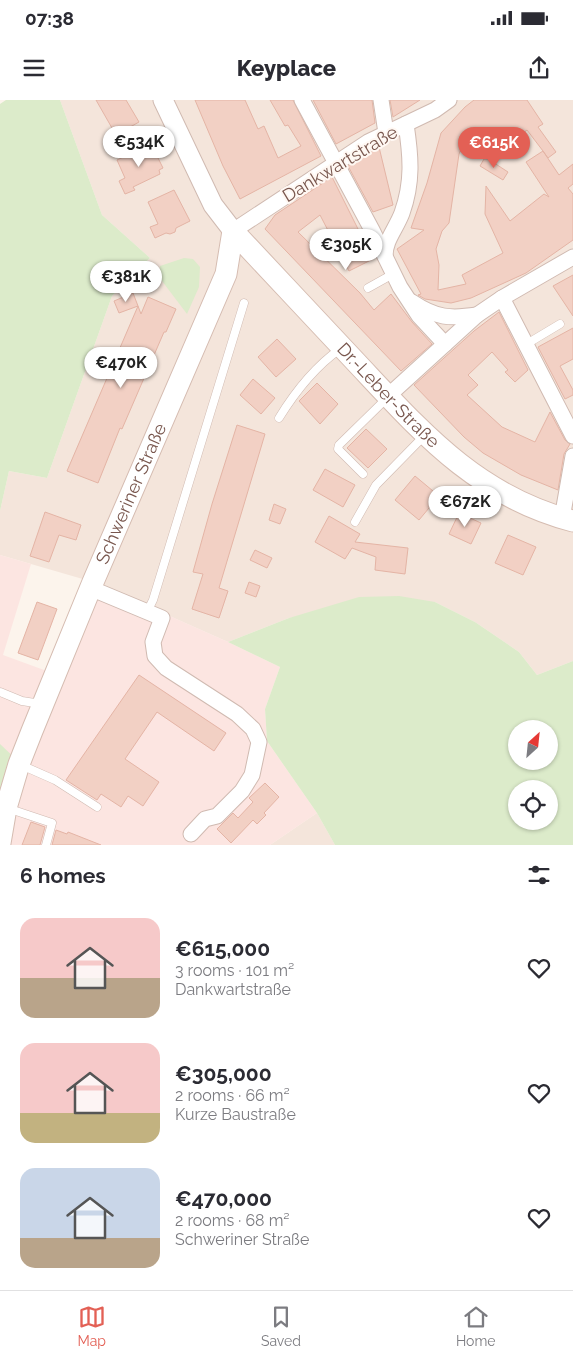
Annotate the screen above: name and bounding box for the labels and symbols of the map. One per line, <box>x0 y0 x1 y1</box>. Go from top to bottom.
street label: Dankwartstraße <box>278 121 401 206</box>
pin: €534K <box>104 126 174 168</box>
pin: €615K <box>459 127 529 169</box>
pin: €305K <box>311 228 381 271</box>
pin: €381K <box>91 260 161 303</box>
street label: Dr.-Leber-Straße <box>333 338 444 452</box>
pin: €470K <box>86 346 156 389</box>
street label: Schweriner Straße <box>91 420 170 567</box>
pin: €672K <box>430 486 500 528</box>
north arrow <box>508 720 558 770</box>

